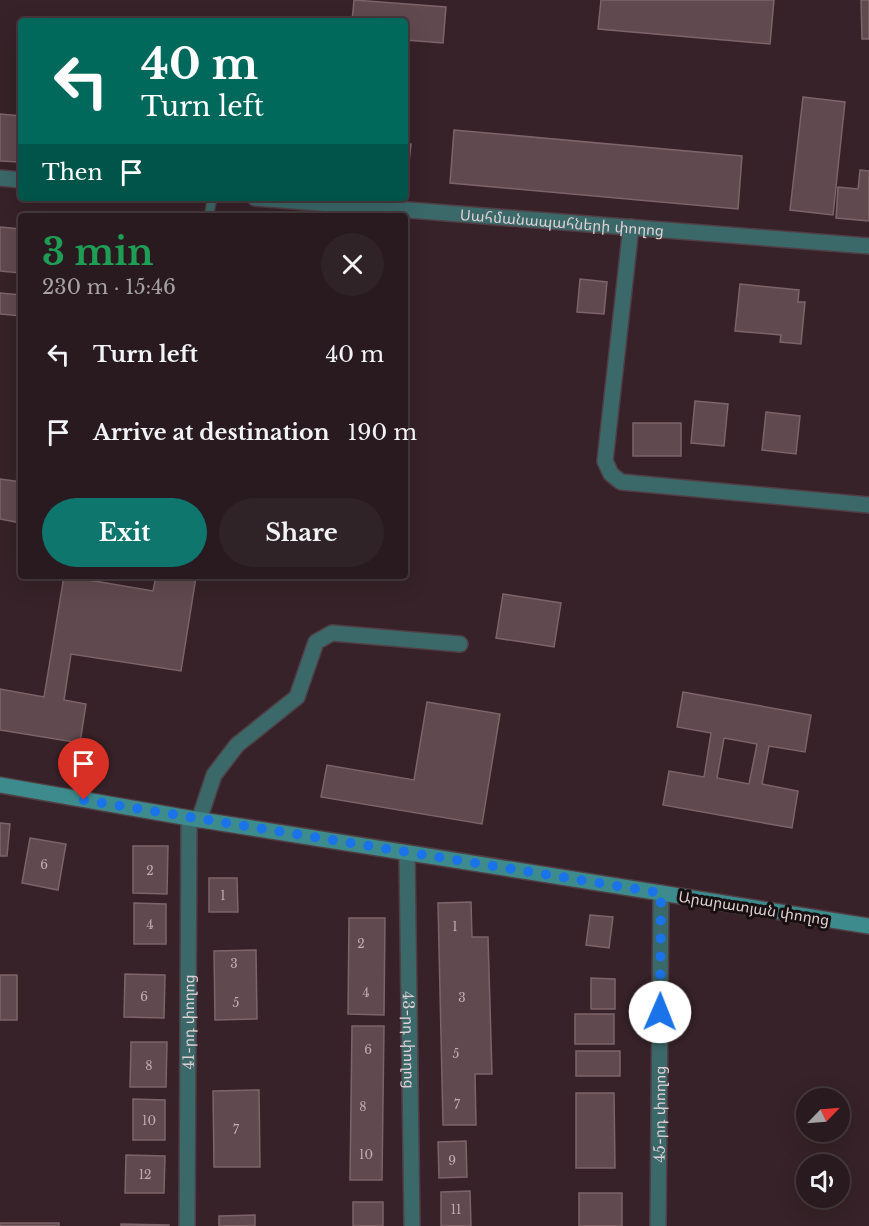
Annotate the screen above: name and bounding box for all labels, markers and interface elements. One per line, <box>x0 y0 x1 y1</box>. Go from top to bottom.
text: 40 m <box>141 38 258 90</box>
icon: left <box>42 42 120 120</box>
text: Turn left <box>141 90 264 123</box>
icon: arrive <box>115 156 148 189</box>
text: Then <box>42 159 103 186</box>
street label: Սահմանապահների փողոց <box>459 205 665 239</box>
text: 3 min <box>42 230 154 275</box>
button: close <box>321 233 384 296</box>
text: 230 m · 15:46 <box>42 275 176 299</box>
icon: left <box>42 338 75 371</box>
text: Turn left <box>93 341 198 368</box>
text: 40 m <box>326 341 384 368</box>
icon: arrive <box>42 416 75 449</box>
text: Arrive at destination <box>93 419 330 446</box>
text: 190 m <box>348 419 417 446</box>
button: Exit <box>42 498 207 567</box>
button: Share <box>219 498 384 567</box>
pin <box>58 738 109 800</box>
icon: arrive <box>67 747 100 780</box>
house number: 6 <box>40 857 48 872</box>
house number: 2 <box>146 863 154 878</box>
street label: Արարատյան փողոց <box>677 887 831 929</box>
house number: 1 <box>220 888 226 903</box>
house number: 4 <box>146 917 154 932</box>
house number: 1 <box>452 919 458 934</box>
house number: 2 <box>357 936 365 951</box>
house number: 3 <box>230 956 238 971</box>
street label: 41-րդ փողոց <box>178 975 198 1069</box>
position arrow <box>628 980 692 1044</box>
house number: 4 <box>362 985 370 1000</box>
house number: 6 <box>140 989 148 1004</box>
house number: 3 <box>458 990 466 1005</box>
street label: 43-րդ փողոց <box>399 991 420 1089</box>
house number: 5 <box>233 995 240 1010</box>
house number: 6 <box>364 1042 372 1057</box>
house number: 5 <box>453 1046 460 1061</box>
house number: 8 <box>145 1058 153 1073</box>
street label: 45-րդ փողոց <box>649 1066 669 1162</box>
north arrow <box>796 1088 850 1142</box>
map controls <box>796 1088 850 1208</box>
house number: 7 <box>454 1097 461 1112</box>
house number: 8 <box>359 1099 367 1114</box>
house number: 10 <box>142 1113 156 1128</box>
house number: 7 <box>233 1122 240 1137</box>
house number: 10 <box>359 1147 373 1162</box>
house number: 9 <box>448 1153 456 1168</box>
button: sound <box>796 1154 850 1208</box>
house number: 12 <box>139 1167 151 1182</box>
house number: 11 <box>451 1202 461 1217</box>

